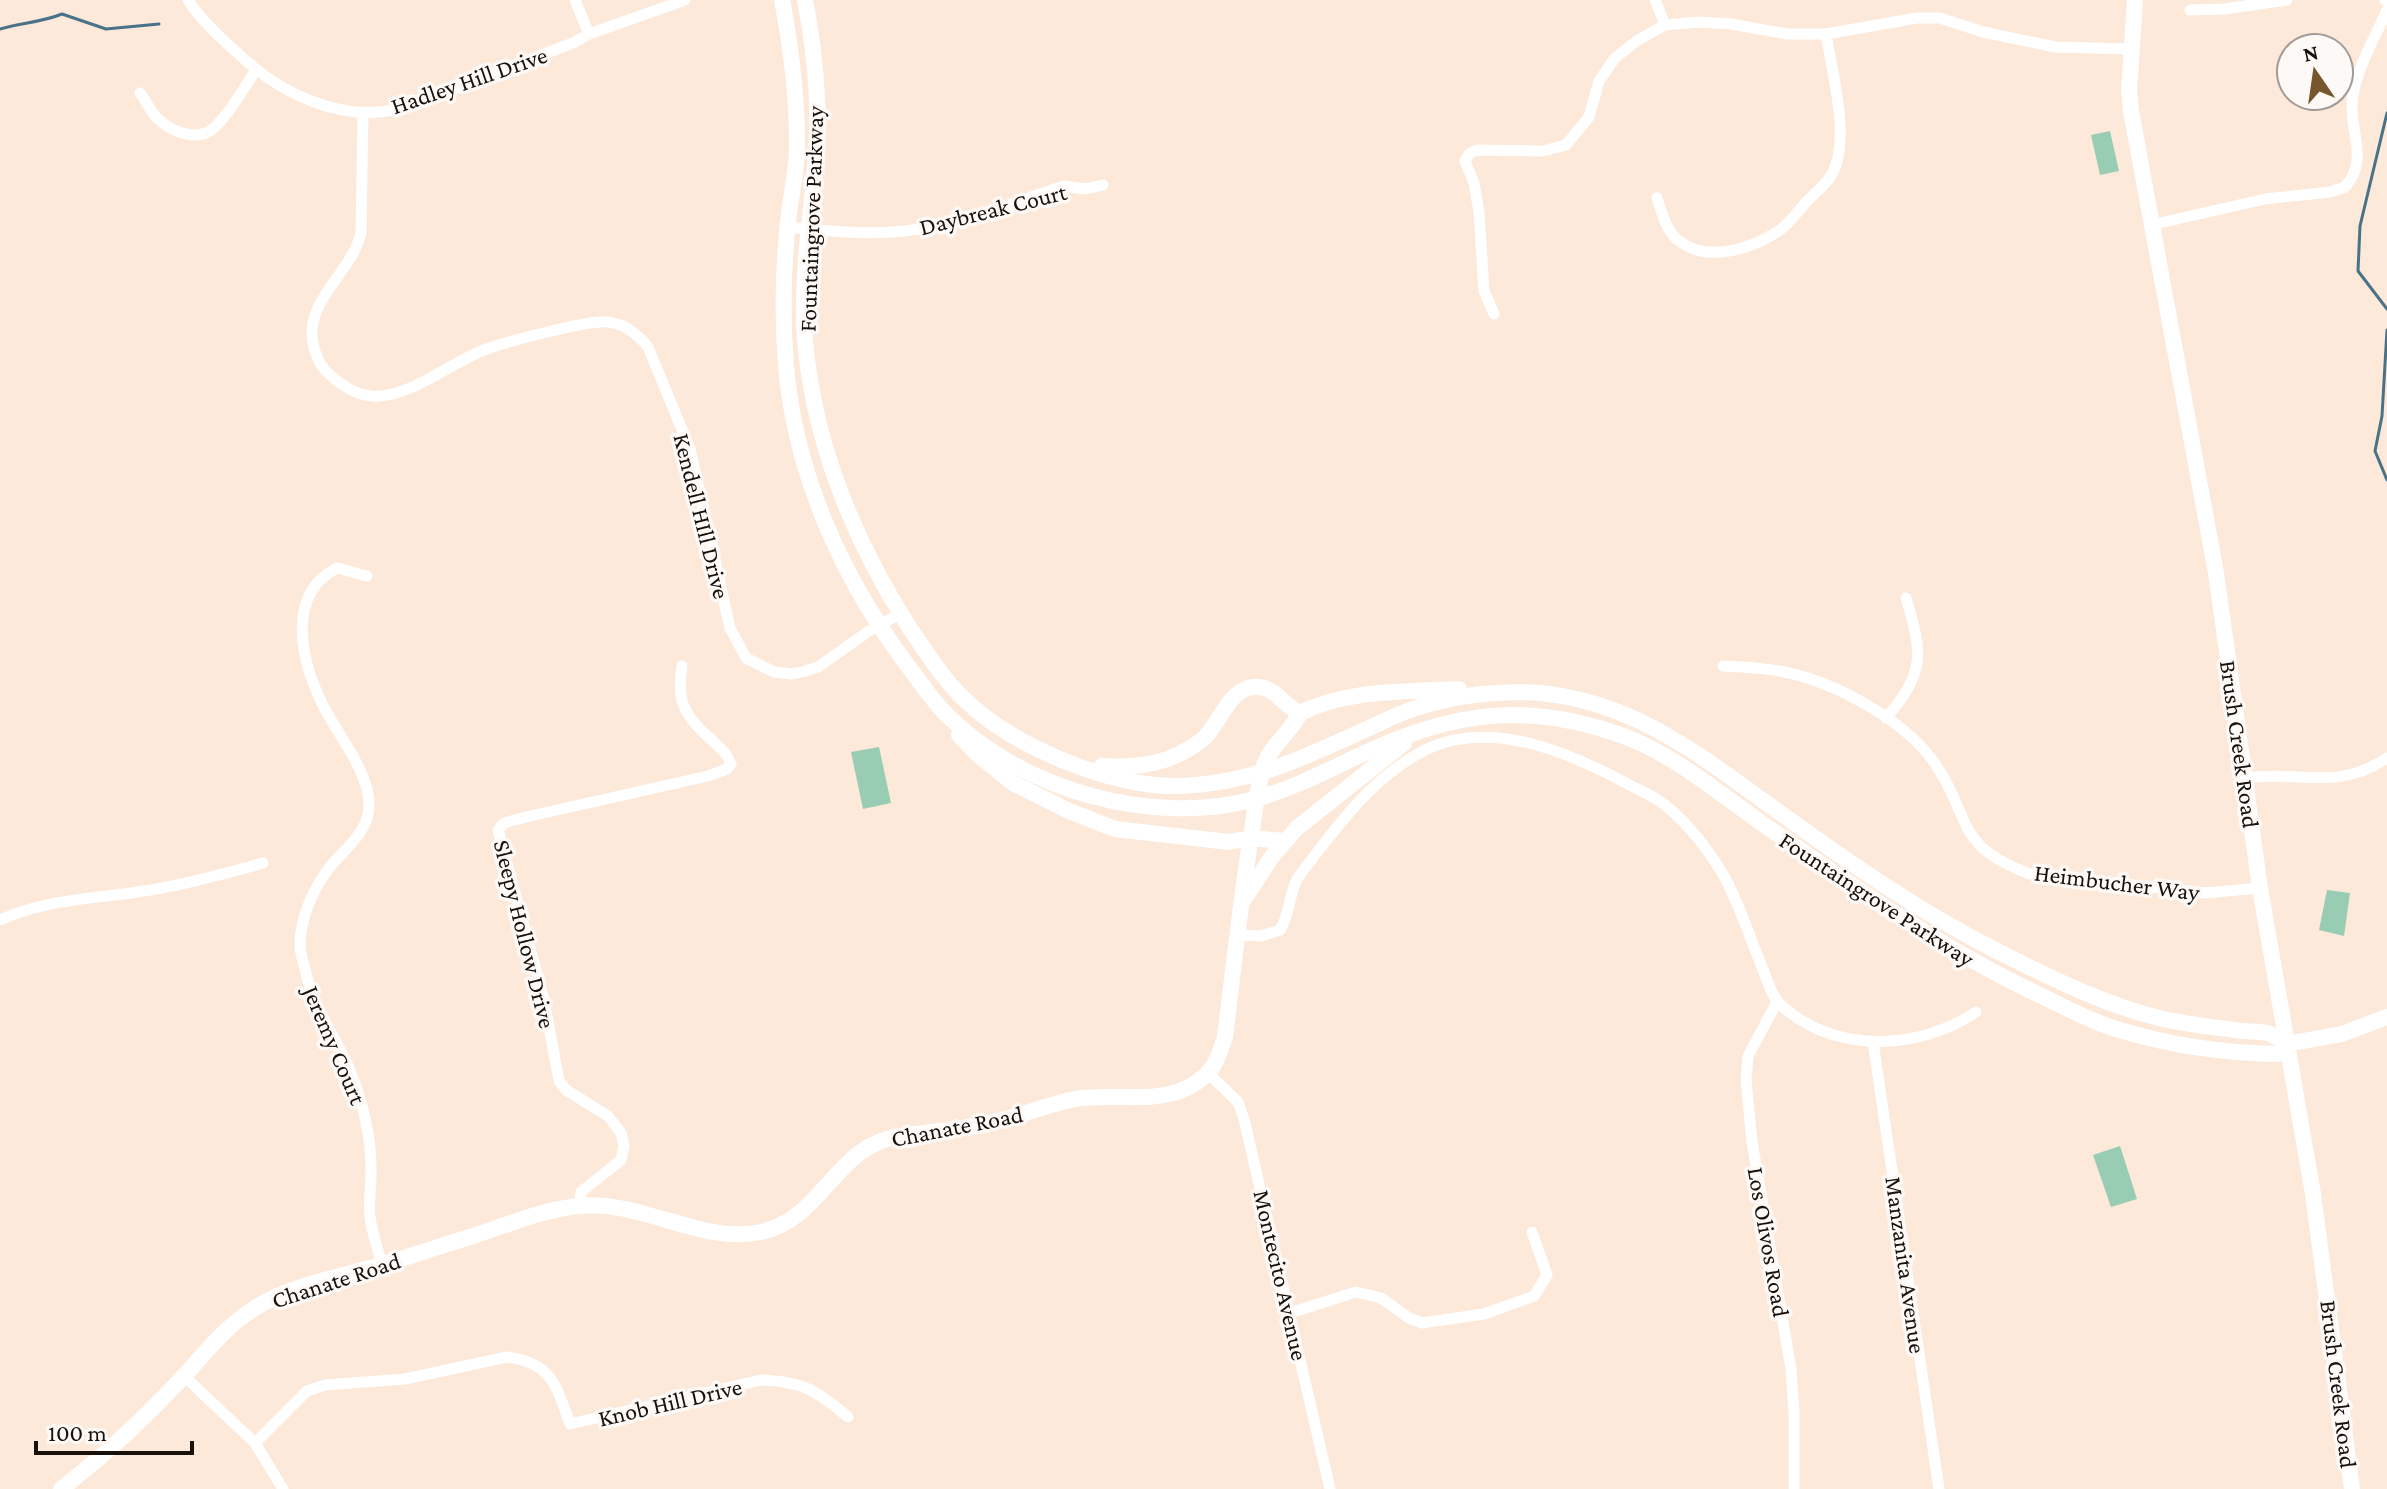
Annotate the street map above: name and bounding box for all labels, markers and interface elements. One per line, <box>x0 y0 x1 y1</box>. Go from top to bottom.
north arrow <box>2275 32 2355 112</box>
text: N <box>2300 39 2321 67</box>
street label: Hadley Hill Drive <box>387 41 551 119</box>
street label: Fountaingrove Parkway <box>794 105 828 332</box>
street label: Daybreak Court <box>916 177 1071 240</box>
street label: Kendell HIll Drive <box>668 430 736 602</box>
street label: Brush Creek Road <box>2215 658 2265 830</box>
street label: Fountaingrove Parkway <box>1775 826 1980 972</box>
street label: Sleepy Hollow Drive <box>489 837 561 1031</box>
street label: Heimbucher Way <box>2033 858 2202 906</box>
street label: Jeremy Court <box>297 980 372 1109</box>
street label: Chanate Road <box>889 1100 1026 1152</box>
street label: Los Olivos Road <box>1743 1165 1796 1319</box>
street label: Manzanita Avenue <box>1880 1175 1932 1355</box>
street label: Montecito Avenue <box>1248 1187 1314 1363</box>
street label: Chanate Road <box>268 1246 404 1313</box>
street label: Brush Creek Road <box>2315 1298 2363 1470</box>
street label: Knob Hill Drive <box>595 1372 745 1432</box>
scale bar <box>36 1405 192 1455</box>
text: 100 m <box>48 1419 107 1446</box>

